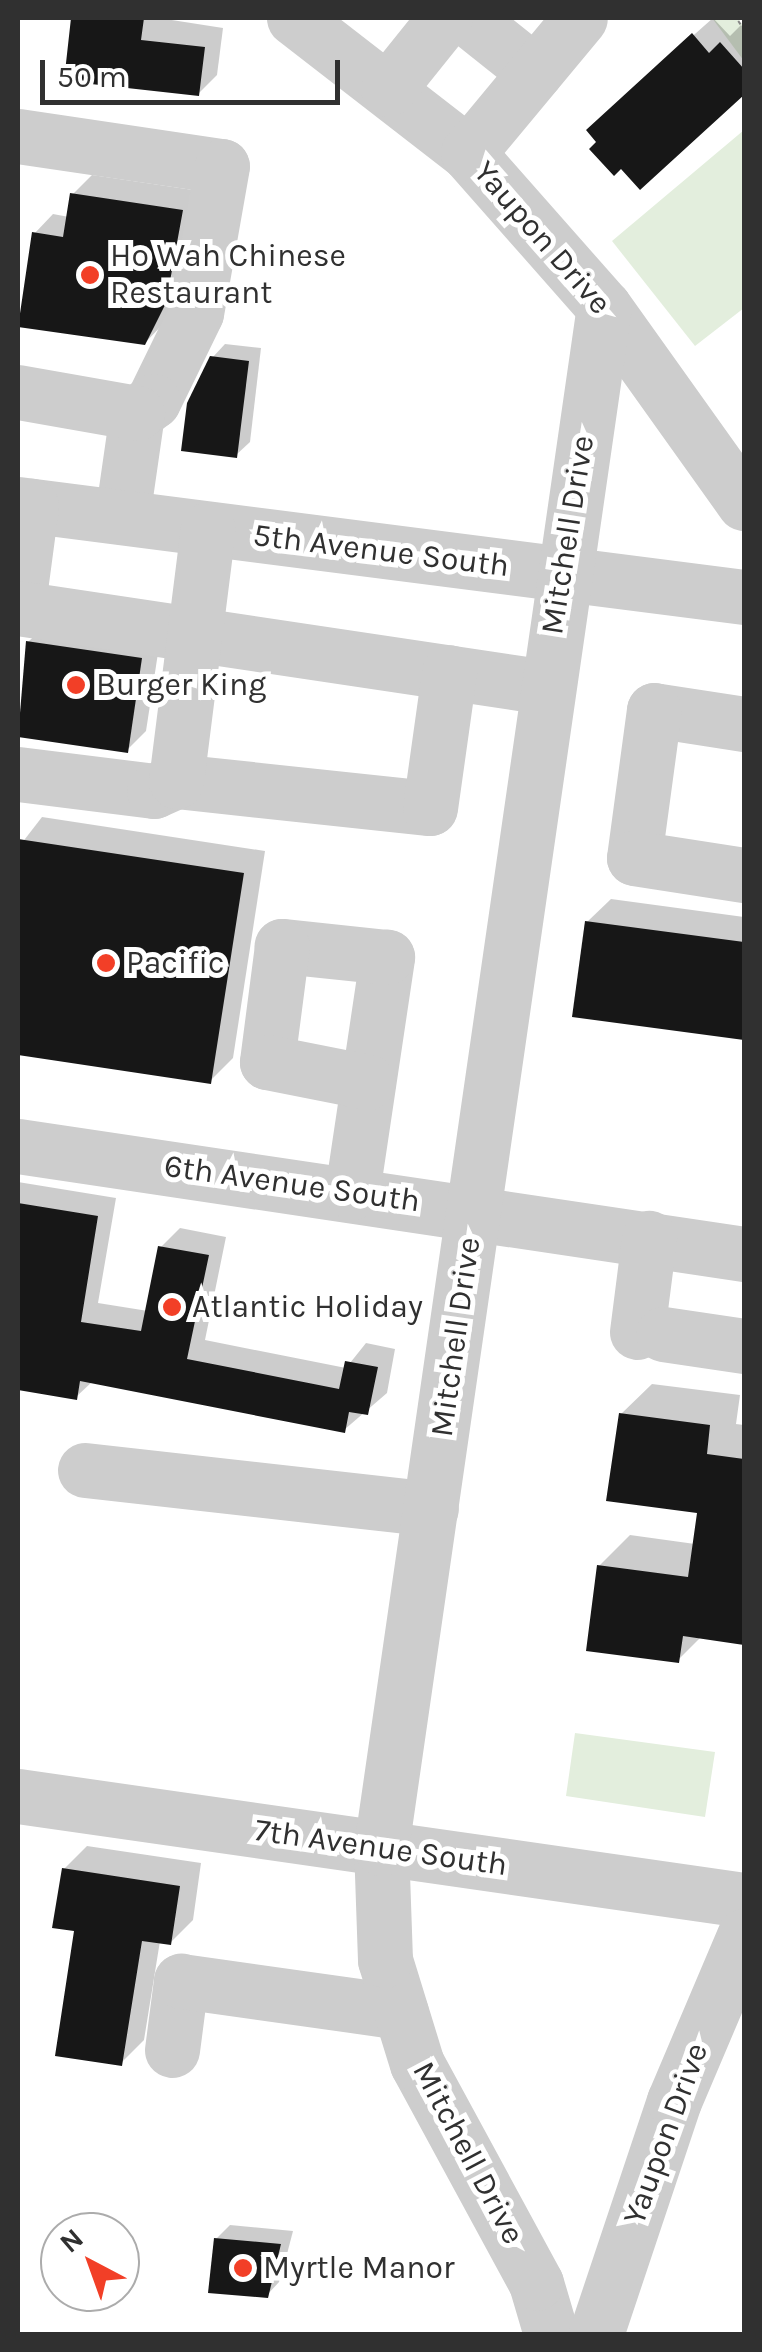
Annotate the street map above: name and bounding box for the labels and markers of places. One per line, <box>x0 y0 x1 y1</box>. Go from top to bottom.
place label: Ho Wah Chinese Restaurant <box>110 238 346 313</box>
marker: Ho Wah Chinese Restaurant <box>79 264 101 286</box>
place label: Burger King <box>96 666 266 704</box>
marker: Burger King <box>65 674 87 696</box>
place label: Pacific <box>126 944 224 982</box>
marker: Pacific <box>95 952 117 974</box>
place label: Atlantic Holiday <box>192 1288 423 1326</box>
marker: Atlantic Holiday <box>161 1296 183 1318</box>
place label: Myrtle Manor <box>263 2249 455 2287</box>
marker: Myrtle Manor <box>232 2257 254 2279</box>

